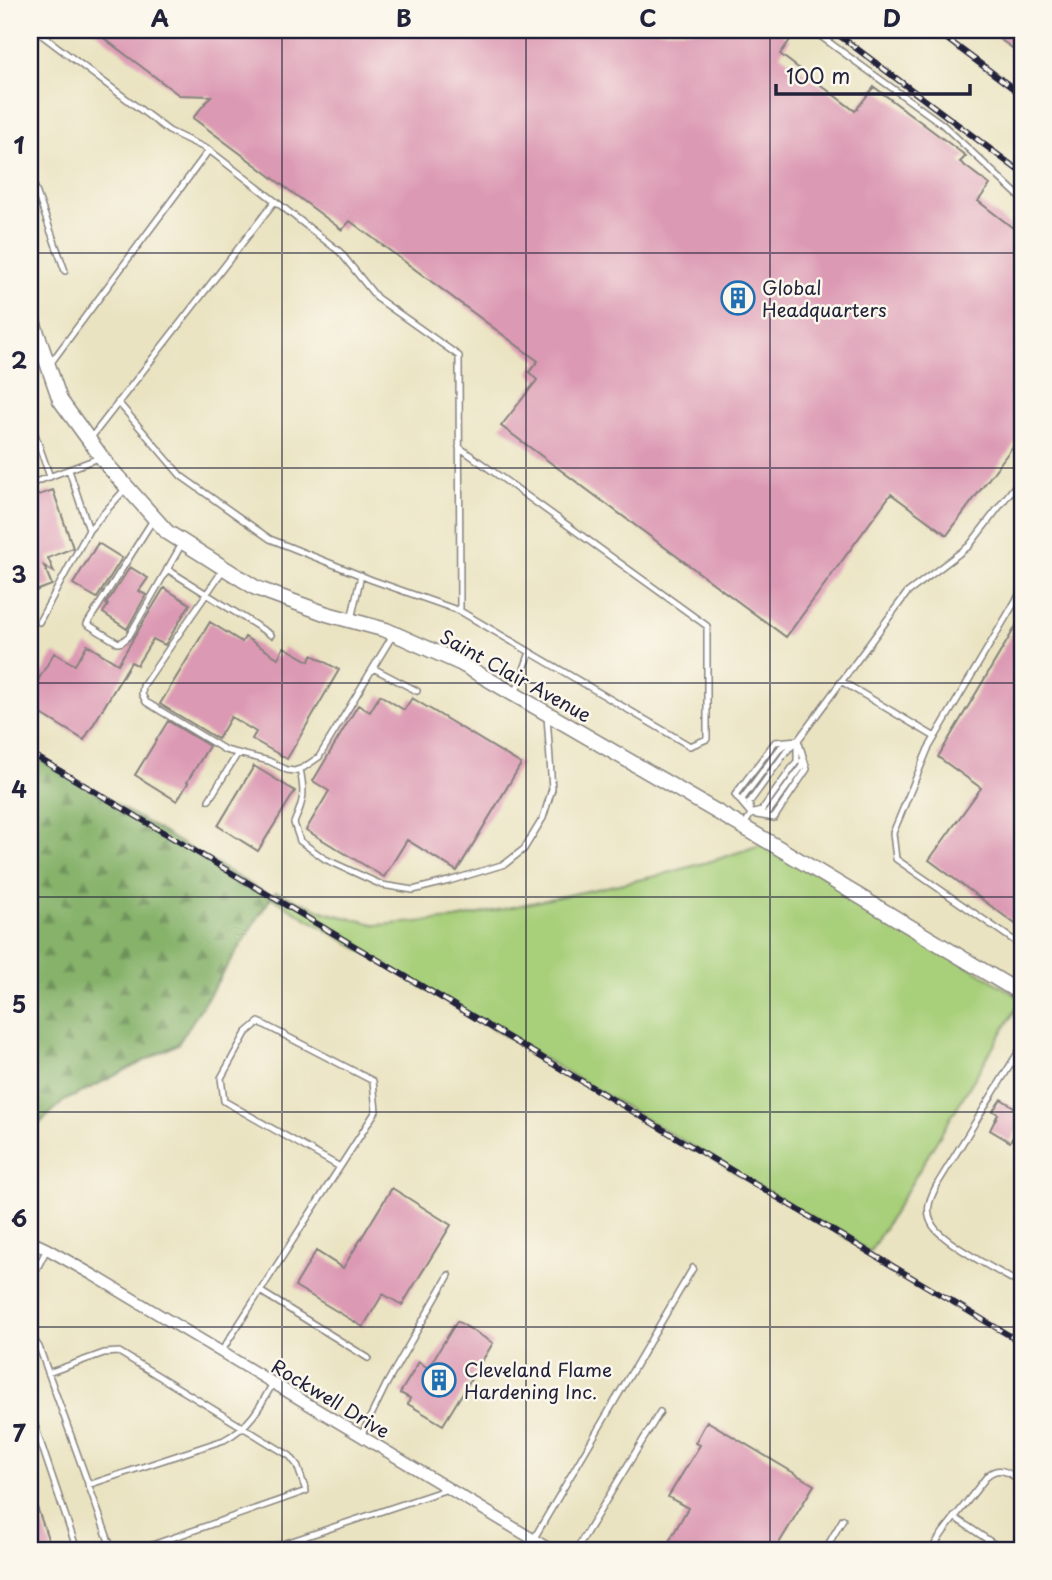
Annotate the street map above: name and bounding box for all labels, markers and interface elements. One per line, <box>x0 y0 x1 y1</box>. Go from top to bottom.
text: A <box>151 0 169 35</box>
text: B <box>396 0 412 35</box>
text: C <box>639 0 657 35</box>
text: D <box>883 0 901 35</box>
scale bar <box>776 52 970 96</box>
text: 100 m <box>786 59 850 91</box>
text: 1 <box>14 127 25 162</box>
place label: Global Headquarters <box>762 273 887 323</box>
building icon: Global Headquarters <box>719 279 757 317</box>
text: 2 <box>11 342 27 377</box>
text: 3 <box>11 556 27 591</box>
street label: Saint Clair Avenue <box>435 622 597 728</box>
text: 4 <box>11 771 27 806</box>
text: 5 <box>12 986 26 1021</box>
text: 6 <box>11 1200 27 1235</box>
street label: Rockwell Drive <box>267 1352 395 1444</box>
place label: Cleveland Flame Hardening Inc. <box>464 1355 612 1405</box>
building icon: Cleveland Flame Hardening Inc. <box>420 1361 458 1399</box>
text: 7 <box>12 1415 26 1450</box>

